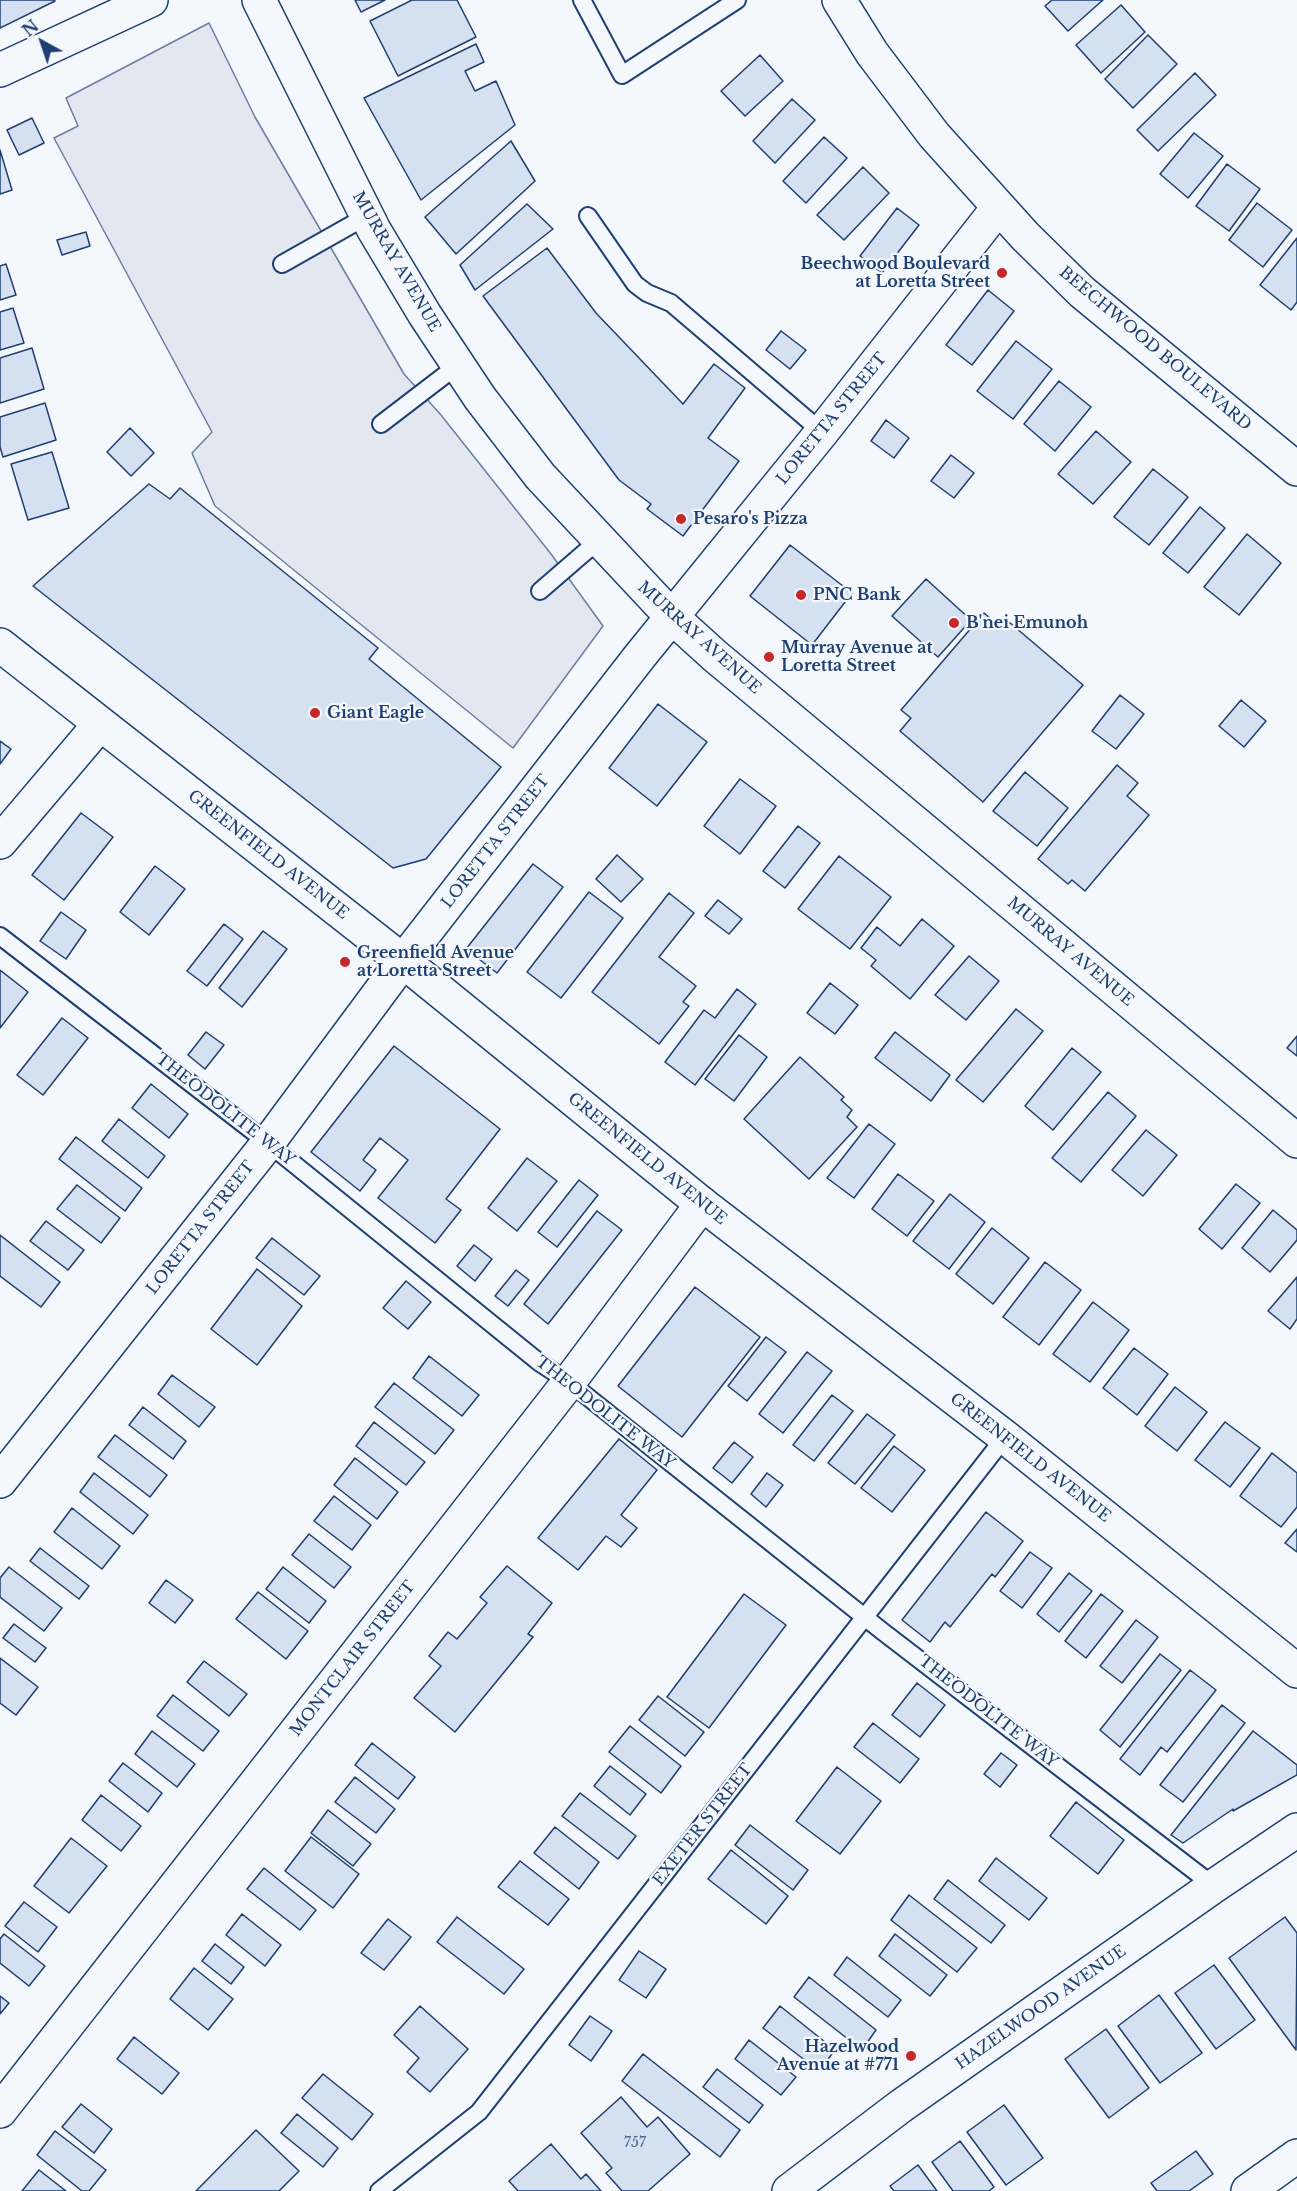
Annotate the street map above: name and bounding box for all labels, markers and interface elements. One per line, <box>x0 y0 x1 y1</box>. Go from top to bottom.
north arrow <box>12 12 72 72</box>
text: N <box>18 16 43 41</box>
street label: MURRAY AVENUE <box>348 188 444 336</box>
place label: Beechwood Boulevard at Loretta Street <box>801 254 990 292</box>
street label: BEECHWOOD BOULEVARD <box>1055 263 1255 435</box>
marker: Beechwood Boulevard at Loretta Street <box>995 266 1009 280</box>
street label: LORETTA STREET <box>773 349 891 489</box>
place label: Pesaro's Pizza <box>693 509 808 529</box>
marker: Pesaro's Pizza <box>674 512 688 526</box>
street label: MURRAY AVENUE <box>633 578 765 698</box>
place label: PNC Bank <box>813 585 901 605</box>
marker: PNC Bank <box>794 588 808 602</box>
place label: B'nei Emunoh <box>966 613 1088 633</box>
marker: B'nei Emunoh <box>947 616 961 630</box>
place label: Murray Avenue at Loretta Street <box>781 638 933 676</box>
marker: Murray Avenue at Loretta Street <box>762 650 776 664</box>
place label: Giant Eagle <box>327 703 424 723</box>
marker: Giant Eagle <box>308 706 322 720</box>
street label: LORETTA STREET <box>438 772 554 912</box>
street label: GREENFIELD AVENUE <box>184 786 352 924</box>
street label: MURRAY AVENUE <box>1003 894 1137 1010</box>
place label: Greenfield Avenue at Loretta Street <box>357 943 514 981</box>
marker: Greenfield Avenue at Loretta Street <box>338 955 352 969</box>
street label: THEODOLITE WAY <box>152 1050 298 1170</box>
street label: GREENFIELD AVENUE <box>564 1089 730 1229</box>
street label: LORETTA STREET <box>143 1158 259 1298</box>
street label: THEODOLITE WAY <box>532 1353 678 1473</box>
street label: GREENFIELD AVENUE <box>946 1389 1114 1527</box>
street label: MONTCLAIR STREET <box>286 1578 420 1740</box>
street label: THEODOLITE WAY <box>915 1652 1061 1772</box>
street label: EXETER STREET <box>649 1760 757 1890</box>
street label: HAZELWOOD AVENUE <box>952 1942 1130 2074</box>
place label: Hazelwood Avenue at #771 <box>777 2037 899 2075</box>
marker: Hazelwood Avenue at #771 <box>904 2049 918 2063</box>
house number: 757 <box>624 2135 646 2151</box>

